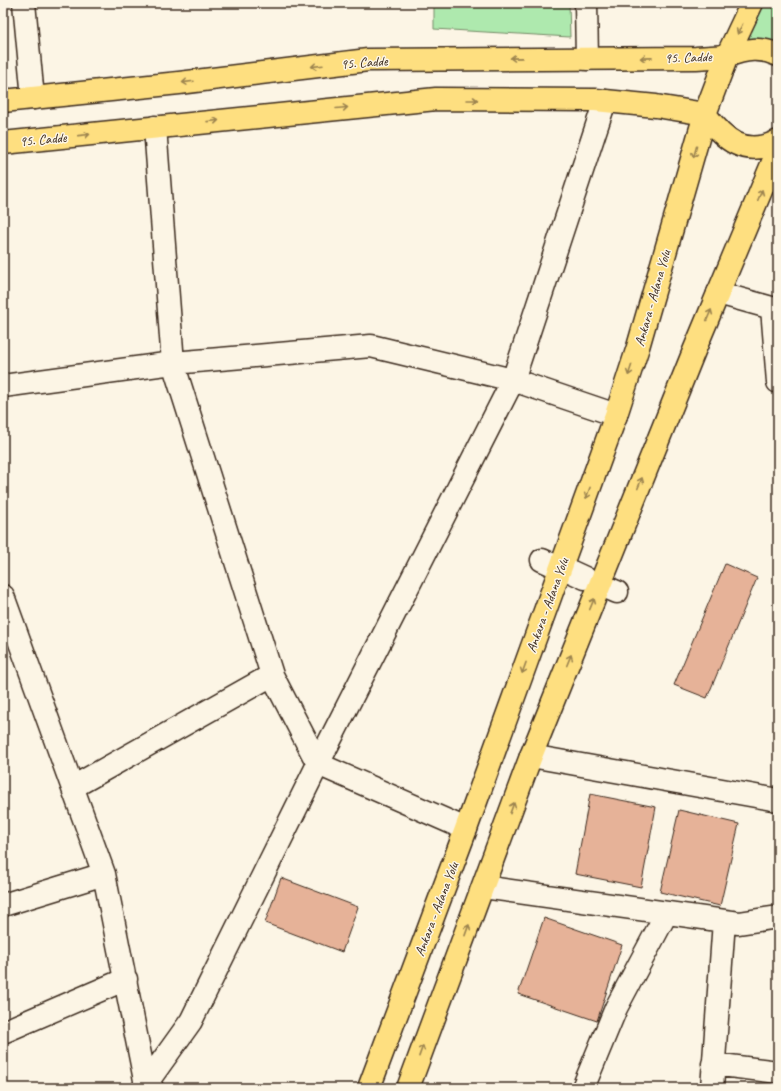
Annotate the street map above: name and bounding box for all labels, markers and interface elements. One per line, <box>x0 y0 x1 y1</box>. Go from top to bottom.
one-way arrow <box>736 23 743 35</box>
street label: 95. Cadde <box>664 48 713 67</box>
street label: 95. Cadde <box>340 52 390 73</box>
one-way arrow <box>640 54 653 62</box>
one-way arrow <box>510 55 523 62</box>
one-way arrow <box>311 62 324 70</box>
one-way arrow <box>182 78 195 86</box>
one-way arrow <box>465 96 478 104</box>
one-way arrow <box>335 105 348 112</box>
one-way arrow <box>206 117 219 125</box>
street label: 95. Cadde <box>19 129 69 150</box>
one-way arrow <box>77 131 90 139</box>
one-way arrow <box>690 145 698 158</box>
one-way arrow <box>756 190 764 202</box>
street label: Ankara - Adana Yolu <box>631 247 675 348</box>
one-way arrow <box>706 309 713 321</box>
one-way arrow <box>626 364 633 377</box>
one-way arrow <box>637 478 645 490</box>
one-way arrow <box>583 487 591 499</box>
street label: Ankara - Adana Yolu <box>523 555 573 655</box>
one-way arrow <box>588 598 596 610</box>
one-way arrow <box>566 655 573 667</box>
one-way arrow <box>520 662 528 674</box>
one-way arrow <box>508 802 516 814</box>
street label: Ankara - Adana Yolu <box>411 859 462 958</box>
one-way arrow <box>463 924 471 936</box>
one-way arrow <box>418 1046 426 1058</box>

